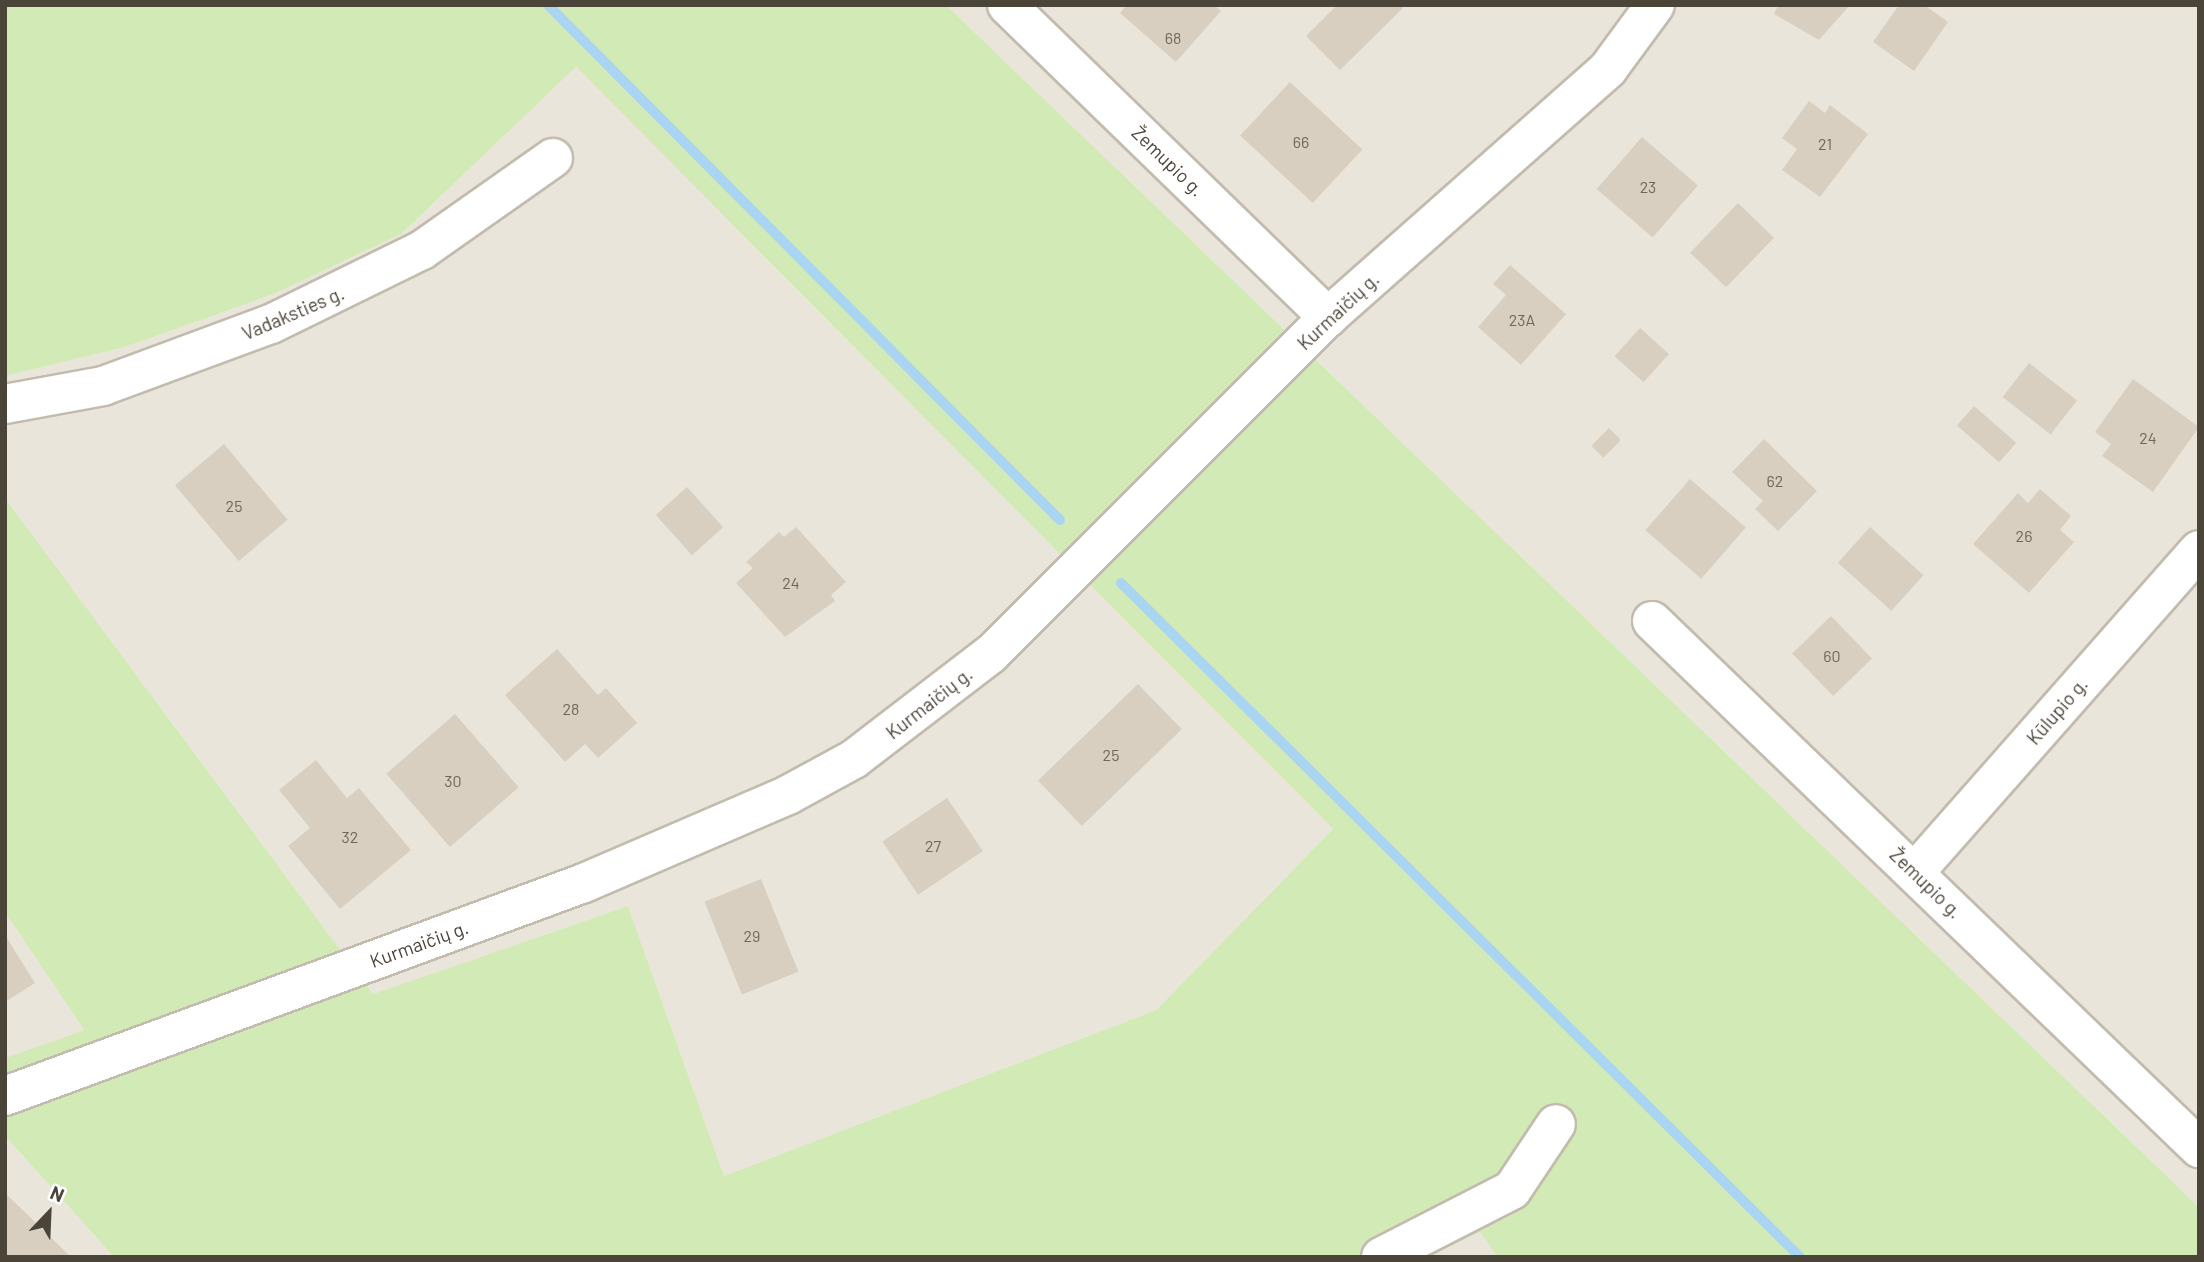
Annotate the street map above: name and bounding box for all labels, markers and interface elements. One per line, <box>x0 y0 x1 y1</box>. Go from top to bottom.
house number: 68 <box>1165 28 1181 48</box>
street label: Žemupio g. <box>1127 121 1209 201</box>
house number: 66 <box>1293 132 1309 152</box>
house number: 21 <box>1818 134 1832 154</box>
house number: 23 <box>1640 177 1656 197</box>
street label: Kurmaičių g. <box>1292 267 1384 355</box>
street label: Vadaksties g. <box>238 281 348 345</box>
house number: 23A <box>1509 310 1535 330</box>
house number: 24 <box>2139 428 2157 448</box>
house number: 62 <box>1767 471 1783 491</box>
house number: 25 <box>226 496 242 516</box>
house number: 26 <box>2016 526 2032 546</box>
house number: 24 <box>782 573 800 593</box>
house number: 60 <box>1823 646 1841 666</box>
street label: Kurmaičių g. <box>881 662 977 744</box>
street label: Kūlupio g. <box>2022 673 2092 749</box>
house number: 28 <box>563 699 579 719</box>
house number: 25 <box>1103 745 1119 765</box>
house number: 30 <box>444 771 462 791</box>
house number: 32 <box>342 827 358 847</box>
house number: 27 <box>925 836 941 856</box>
street label: Žemupio g. <box>1885 843 1967 923</box>
street label: Kurmaičių g. <box>367 916 471 972</box>
house number: 29 <box>744 926 760 946</box>
north arrow <box>14 1178 84 1248</box>
text: N <box>47 1180 68 1206</box>

